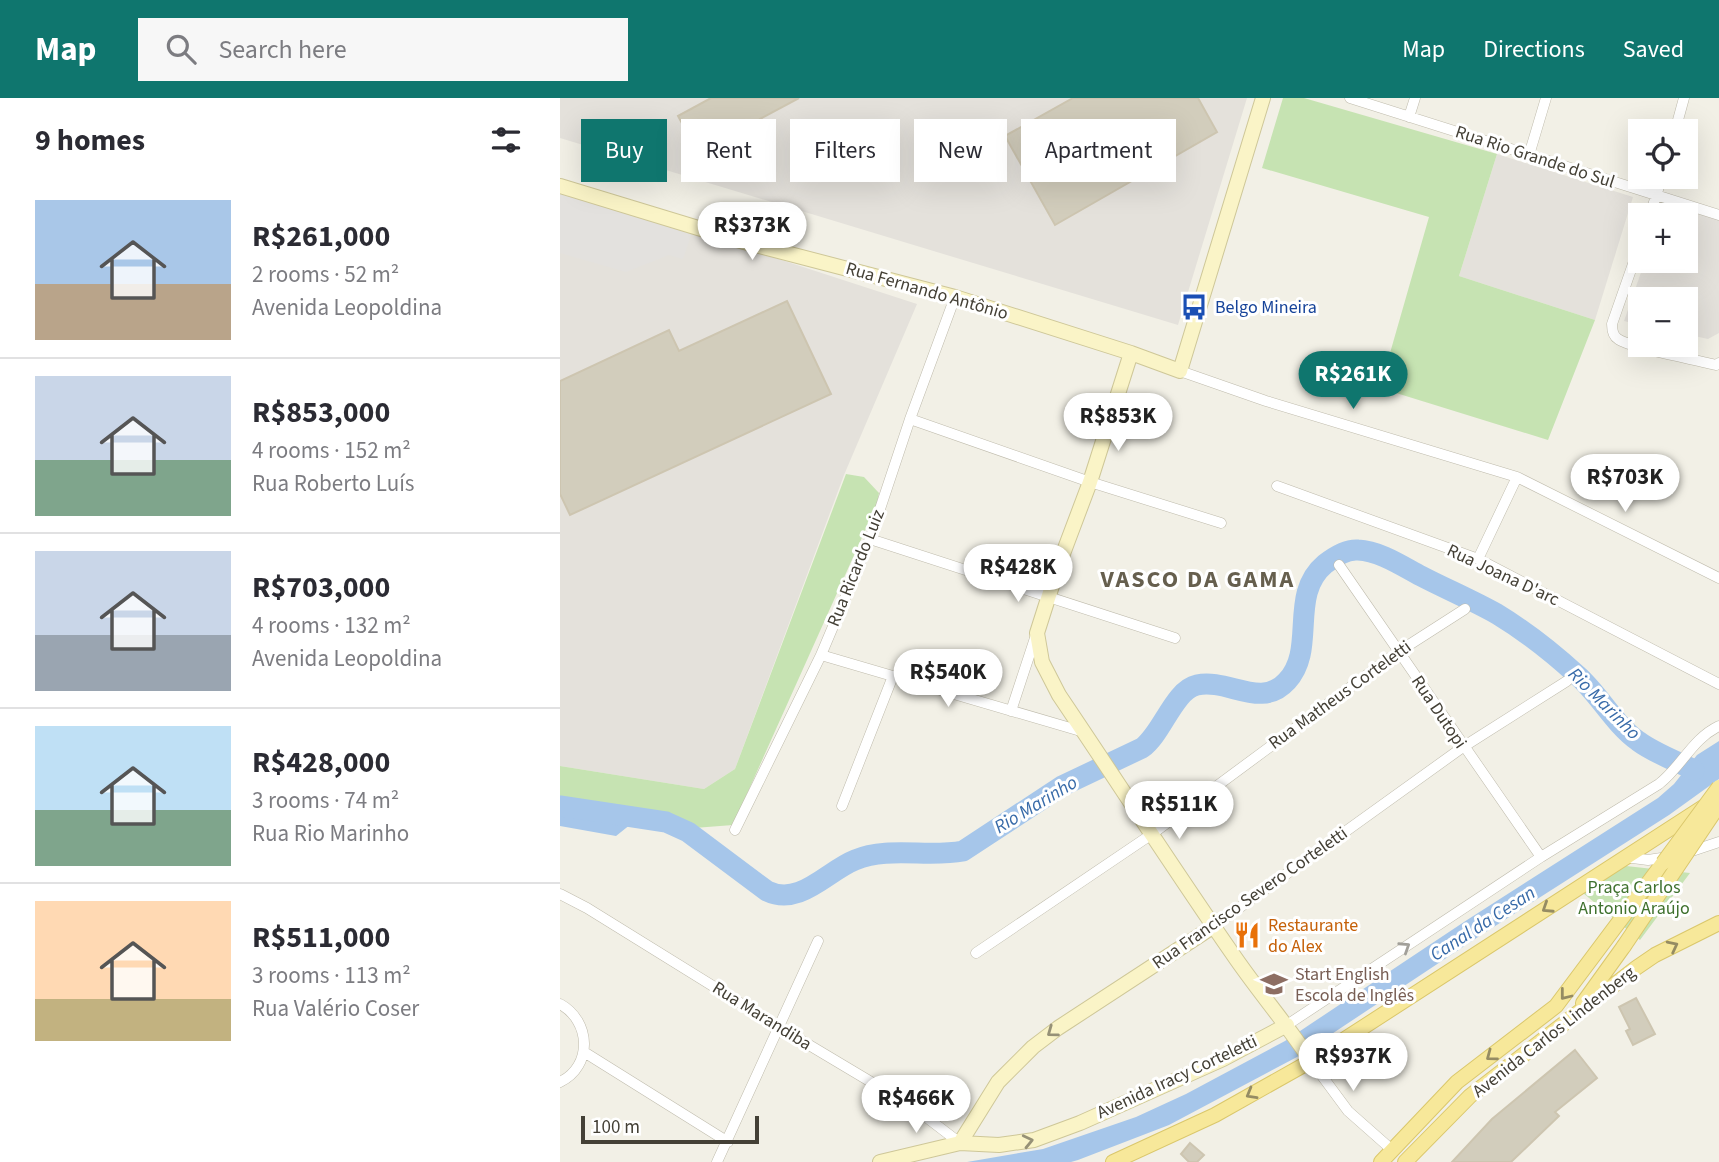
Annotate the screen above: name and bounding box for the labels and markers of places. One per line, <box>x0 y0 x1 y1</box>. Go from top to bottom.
pin: R$373K <box>695 202 809 262</box>
bus stop icon: Belgo Mineira <box>1179 292 1209 322</box>
place label: Belgo Mineira <box>1215 295 1317 320</box>
pin: R$261K <box>1296 352 1410 411</box>
pin: R$853K <box>1061 394 1175 453</box>
pin: R$703K <box>1568 454 1682 514</box>
pin: R$428K <box>961 545 1075 604</box>
pin: R$540K <box>891 650 1005 709</box>
pin: R$511K <box>1122 782 1236 841</box>
place label: Restaurante do Alex <box>1268 913 1358 959</box>
restaurant icon: Restaurante do Alex <box>1232 920 1262 950</box>
place label: Start English Escola de Inglês <box>1295 962 1414 1008</box>
school or university icon: Start English Escola de Inglês <box>1259 969 1289 999</box>
pin: R$937K <box>1296 1034 1410 1093</box>
pin: R$466K <box>859 1076 973 1135</box>

